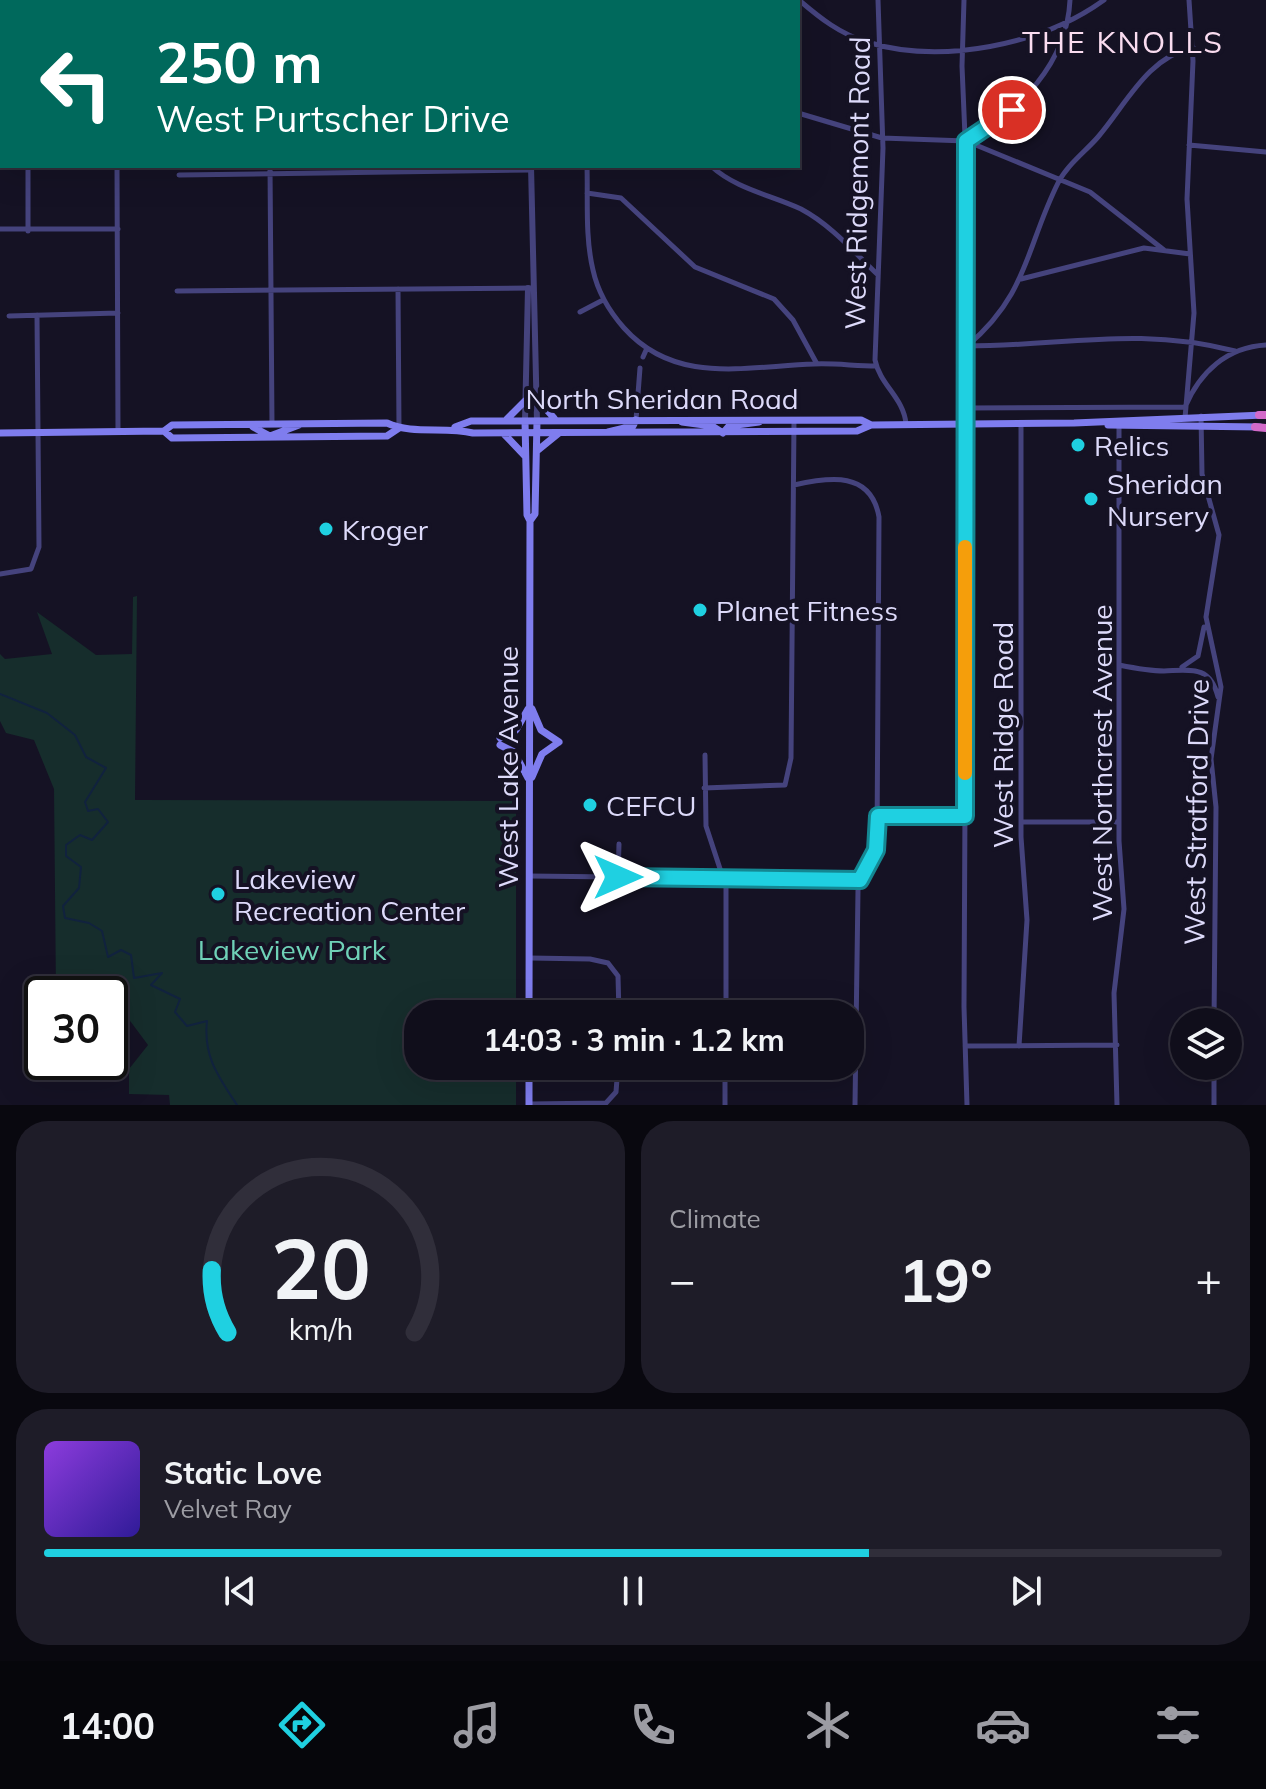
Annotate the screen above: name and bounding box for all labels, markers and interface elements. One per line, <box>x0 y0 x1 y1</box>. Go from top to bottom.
district label: THE KNOLLS <box>1022 23 1224 61</box>
text: 250 m <box>156 27 323 97</box>
icon: left <box>24 32 128 136</box>
street label: West Ridgemont Road <box>837 36 877 330</box>
pin <box>978 76 1046 144</box>
icon: arrive <box>990 88 1034 132</box>
text: West Purtscher Drive <box>156 96 510 141</box>
street label: North Sheridan Road <box>525 381 799 416</box>
place label: Relics <box>1094 428 1169 463</box>
marker: Relics <box>1069 436 1087 454</box>
place label: Sheridan Nursery <box>1107 466 1223 533</box>
marker: Sheridan Nursery <box>1082 490 1100 508</box>
place label: Kroger <box>342 512 429 547</box>
marker: Kroger <box>317 520 335 538</box>
place label: Planet Fitness <box>716 593 898 628</box>
marker: Planet Fitness <box>691 601 709 619</box>
street label: West Northcrest Avenue <box>1084 604 1119 922</box>
street label: West Ridge Road <box>985 622 1020 848</box>
street label: West Lake Avenue <box>490 646 525 888</box>
street label: West Stratford Drive <box>1176 679 1216 945</box>
place label: CEFCU <box>606 788 696 823</box>
marker: CEFCU <box>581 796 599 814</box>
position arrow <box>576 835 660 919</box>
place label: Lakeview Recreation Center <box>234 861 466 928</box>
marker: Lakeview Recreation Center <box>209 885 227 903</box>
park label: Lakeview Park <box>198 932 387 967</box>
speed limit sign: 30 <box>24 976 128 1080</box>
map controls <box>1170 1008 1242 1080</box>
button: layers <box>1170 1008 1242 1080</box>
text: 14:03 · 3 min · 1.2 km <box>483 1021 785 1059</box>
text: Climate <box>669 1202 761 1235</box>
text: 20 <box>271 1215 370 1320</box>
text: 19° <box>898 1242 993 1317</box>
text: − <box>669 1252 695 1307</box>
text: + <box>1196 1252 1222 1307</box>
text: km/h <box>288 1311 353 1347</box>
text: Static Love <box>164 1454 322 1492</box>
text: Velvet Ray <box>164 1492 292 1525</box>
icon: previous <box>218 1569 262 1613</box>
icon: pause <box>611 1569 655 1613</box>
icon: next <box>1004 1569 1048 1613</box>
icon: directions <box>274 1697 330 1753</box>
icon: music <box>449 1697 505 1753</box>
icon: phone <box>625 1697 681 1753</box>
icon: climate <box>800 1697 856 1753</box>
icon: car <box>975 1697 1031 1753</box>
icon: filters <box>1150 1697 1206 1753</box>
text: 14:00 <box>60 1703 155 1748</box>

